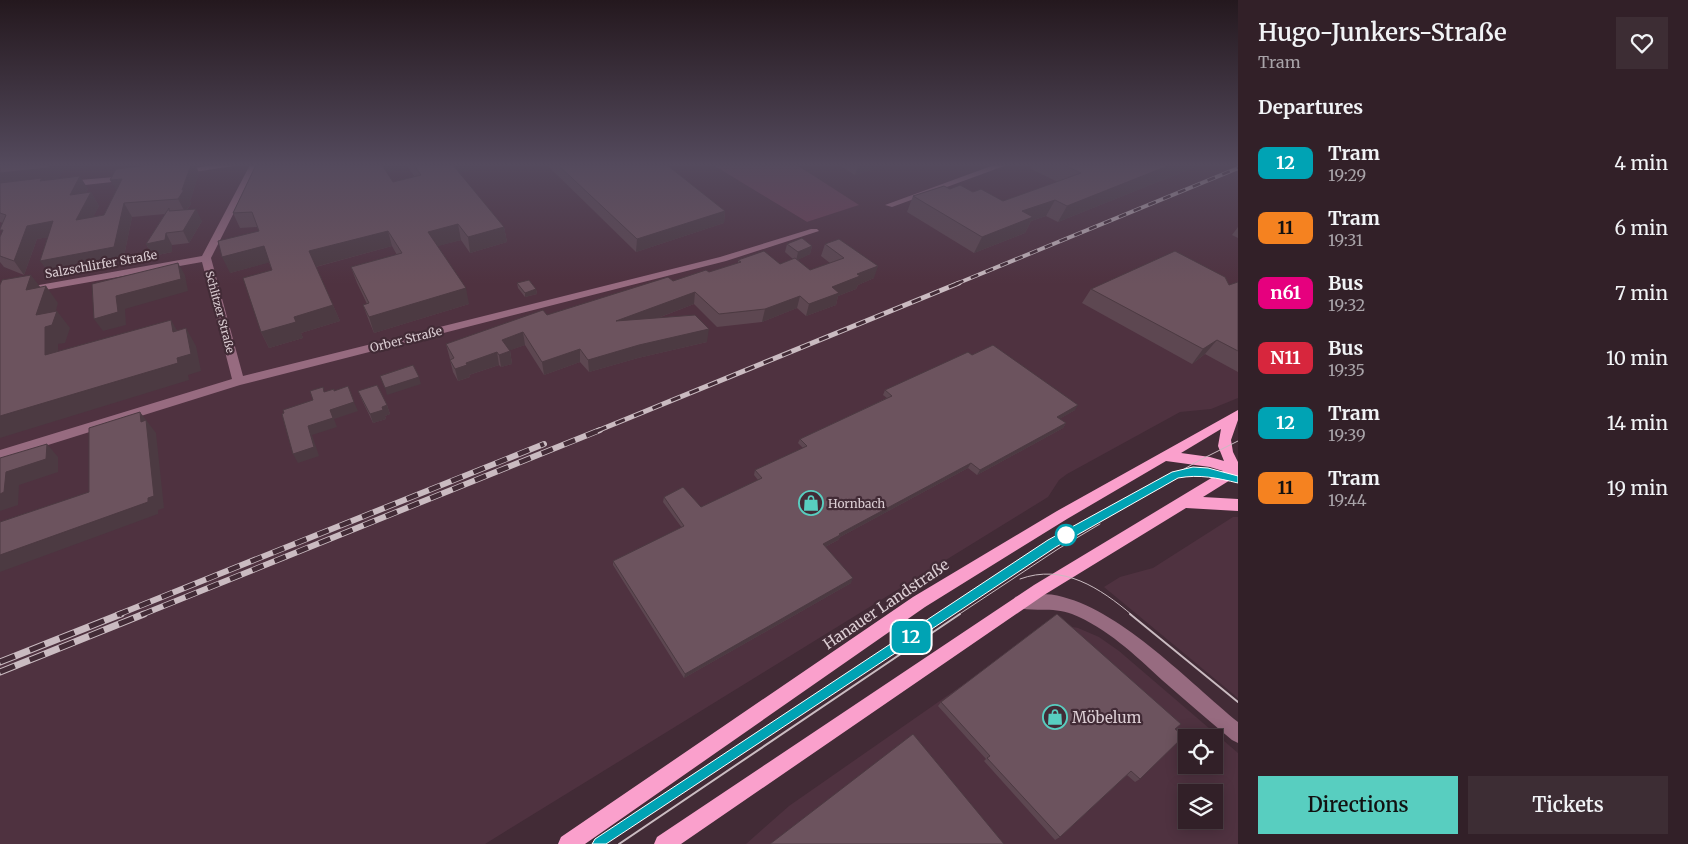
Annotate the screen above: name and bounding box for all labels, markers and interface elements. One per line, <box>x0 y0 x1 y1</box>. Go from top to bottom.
text: Hugo-Junkers-Straße <box>1258 17 1507 48</box>
button: heart <box>1616 17 1668 69</box>
text: Tram <box>1258 52 1301 72</box>
text: Departures <box>1258 95 1363 119</box>
text: Tram <box>1328 141 1380 165</box>
text: 12 <box>1276 151 1295 174</box>
text: 4 min <box>1614 151 1668 175</box>
text: 19:29 <box>1328 165 1366 185</box>
text: Tram <box>1328 206 1380 230</box>
text: 11 <box>1277 216 1294 239</box>
text: 6 min <box>1614 216 1668 240</box>
text: 19:31 <box>1328 230 1363 250</box>
street label: Salzschlirfer Straße <box>44 247 158 281</box>
street label: Schlitzer Straße <box>202 269 238 355</box>
text: Bus <box>1328 271 1363 295</box>
text: n61 <box>1270 281 1301 304</box>
text: 7 min <box>1615 281 1668 305</box>
text: 19:32 <box>1328 295 1365 315</box>
street label: Orber Straße <box>368 323 444 355</box>
text: Bus <box>1328 336 1363 360</box>
text: N11 <box>1270 346 1301 369</box>
text: 10 min <box>1606 346 1668 370</box>
text: 19:35 <box>1328 360 1365 380</box>
text: Tram <box>1328 401 1380 425</box>
text: 12 <box>1276 411 1295 434</box>
text: 14 min <box>1607 411 1668 435</box>
text: 19:39 <box>1328 425 1366 445</box>
text: Tram <box>1328 466 1380 490</box>
text: 11 <box>1277 476 1294 499</box>
text: 19 min <box>1607 476 1668 500</box>
shop icon: Hornbach <box>798 490 824 516</box>
text: 19:44 <box>1328 490 1367 510</box>
place label: Hornbach <box>828 496 885 511</box>
unlabelled marker <box>1055 524 1077 546</box>
street label: Hanauer Landstraße <box>819 555 953 653</box>
line badge: 12 <box>888 621 934 653</box>
text: 12 <box>902 625 920 648</box>
shop icon: Möbelum <box>1042 704 1068 730</box>
place label: Möbelum <box>1072 708 1142 727</box>
map controls <box>1178 729 1223 829</box>
button: locate <box>1178 729 1223 774</box>
button: Directions <box>1258 776 1458 834</box>
button: Tickets <box>1468 776 1668 834</box>
button: layers <box>1178 784 1223 829</box>

